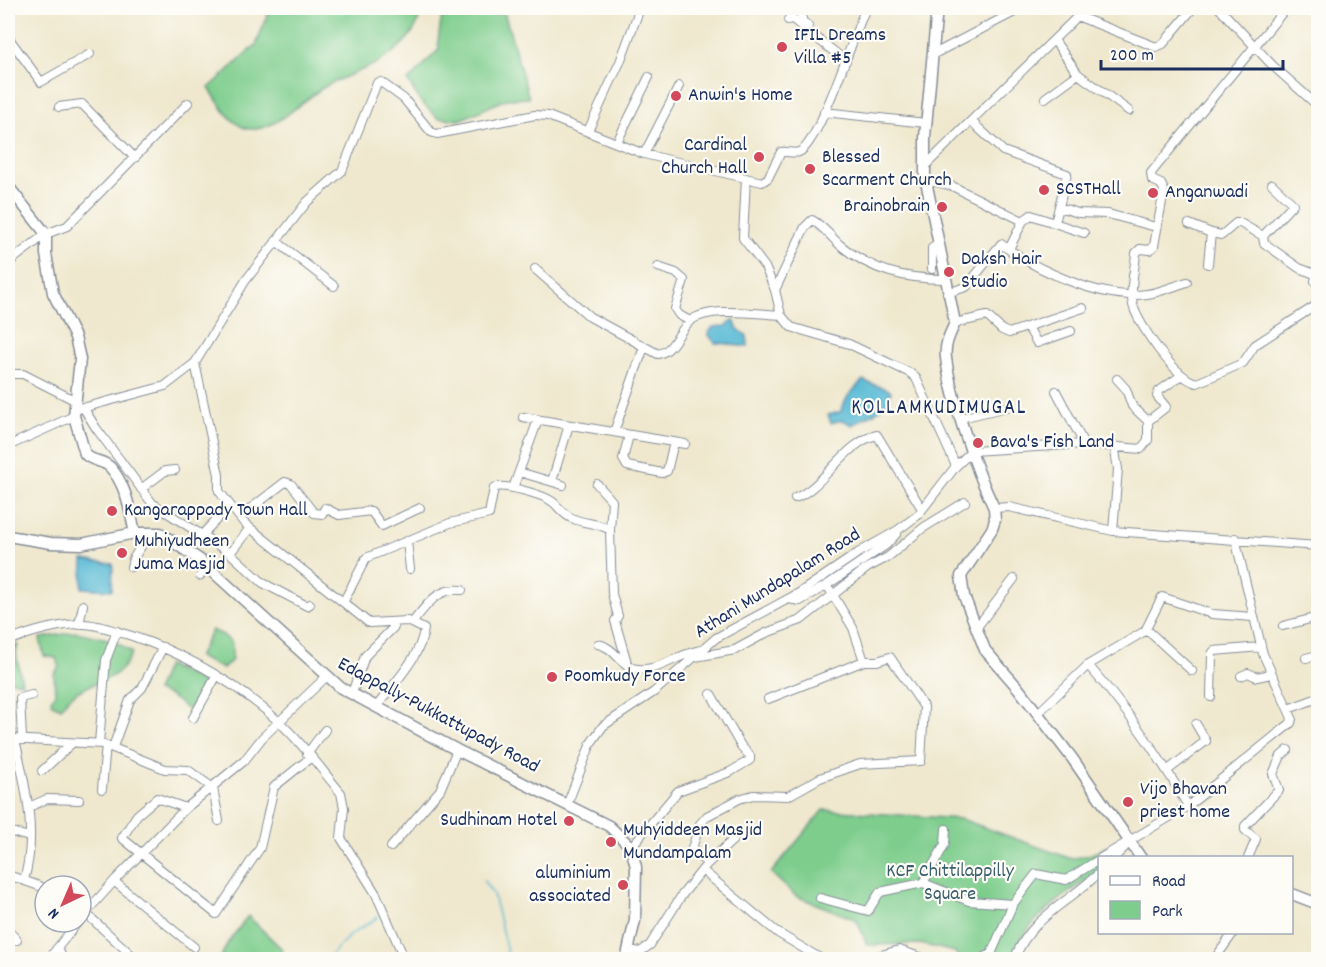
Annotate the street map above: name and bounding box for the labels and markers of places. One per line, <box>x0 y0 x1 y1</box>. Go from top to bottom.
place label: IFIL Dreams Villa #5 <box>794 22 886 73</box>
marker: IFIL Dreams Villa #5 <box>775 40 789 54</box>
place label: Anwin's Home <box>688 82 793 110</box>
marker: Anwin's Home <box>669 89 683 103</box>
place label: Cardinal Church Hall <box>661 132 747 183</box>
place label: Blessed Scarment Church <box>822 144 952 195</box>
marker: Cardinal Church Hall <box>752 150 766 164</box>
marker: Blessed Scarment Church <box>803 162 817 176</box>
place label: SCSTHall <box>1056 176 1121 204</box>
place label: Anganwadi <box>1165 179 1248 207</box>
marker: SCSTHall <box>1037 183 1051 197</box>
marker: Anganwadi <box>1146 186 1160 200</box>
place label: Brainobrain <box>844 193 930 221</box>
marker: Brainobrain <box>935 200 949 214</box>
place label: Daksh Hair Studio <box>961 246 1042 297</box>
marker: Daksh Hair Studio <box>942 265 956 279</box>
place label: Bava's Fish Land <box>990 429 1114 457</box>
marker: Bava's Fish Land <box>971 436 985 450</box>
place label: Kangarappady Town Hall <box>124 497 308 525</box>
marker: Kangarappady Town Hall <box>105 504 119 518</box>
place label: Muhiyudheen Juma Masjid <box>134 528 229 579</box>
marker: Muhiyudheen Juma Masjid <box>115 546 129 560</box>
place label: Poomkudy Force <box>564 663 686 691</box>
marker: Poomkudy Force <box>545 670 559 684</box>
place label: Vijo Bhavan priest home <box>1140 776 1230 827</box>
marker: Vijo Bhavan priest home <box>1121 795 1135 809</box>
place label: Sudhinam Hotel <box>440 807 557 835</box>
marker: Sudhinam Hotel <box>562 814 576 828</box>
place label: Muhyiddeen Masjid Mundampalam <box>623 817 762 868</box>
marker: Muhyiddeen Masjid Mundampalam <box>604 835 618 849</box>
place label: aluminium associated <box>529 860 611 911</box>
marker: aluminium associated <box>616 878 630 892</box>

